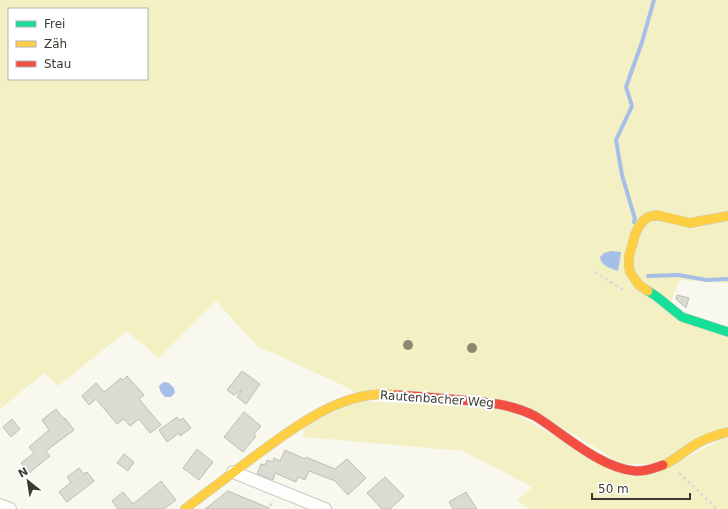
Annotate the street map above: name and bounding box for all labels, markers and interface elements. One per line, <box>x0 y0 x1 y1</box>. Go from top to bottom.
legend <box>8 8 148 80</box>
text: Frei <box>44 17 65 31</box>
text: Zäh <box>44 37 67 51</box>
text: Stau <box>44 57 71 71</box>
street label: Rautenbacher Weg <box>380 388 494 410</box>
north arrow <box>8 461 48 501</box>
text: N <box>16 465 30 481</box>
scale bar <box>592 475 690 501</box>
text: 50 m <box>598 482 629 496</box>

